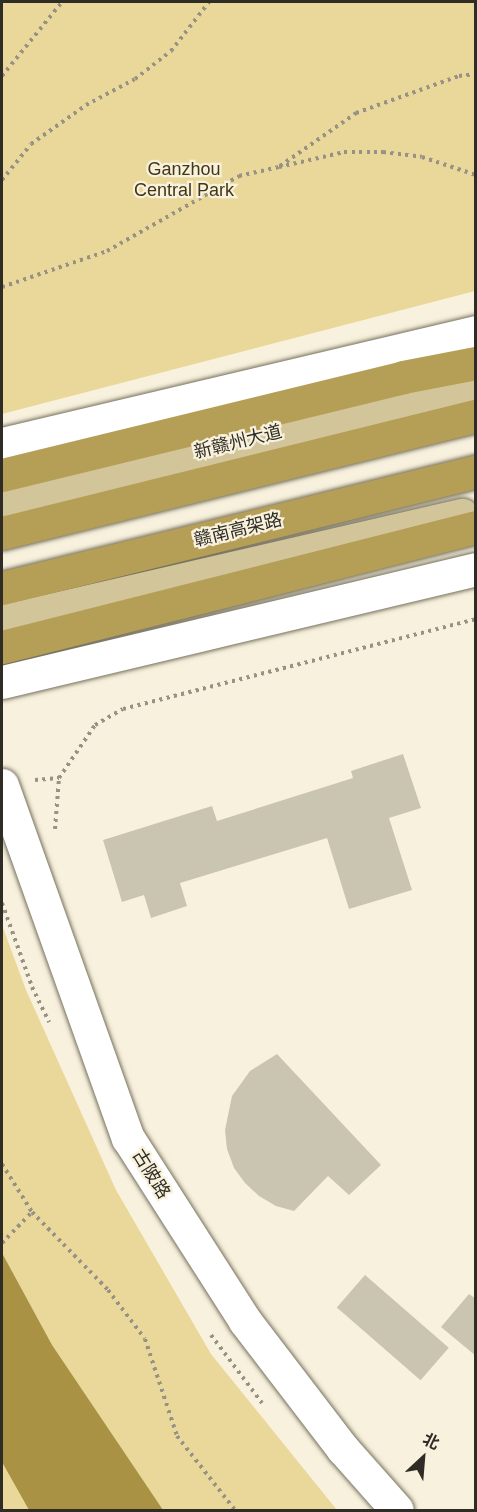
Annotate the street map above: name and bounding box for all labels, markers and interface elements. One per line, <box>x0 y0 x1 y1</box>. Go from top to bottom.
park label: Ganzhou Central Park <box>134 159 234 201</box>
street label: 新赣州大道 <box>192 421 284 463</box>
street label: 赣南高架路 <box>192 509 284 551</box>
street label: 古陂路 <box>128 1145 174 1203</box>
north arrow <box>393 1428 453 1488</box>
text: 北 <box>420 1430 442 1453</box>

